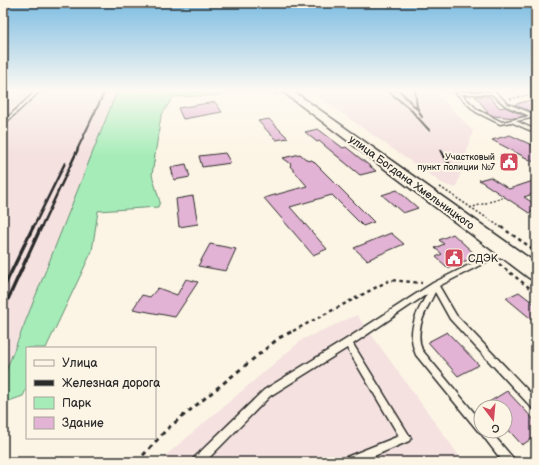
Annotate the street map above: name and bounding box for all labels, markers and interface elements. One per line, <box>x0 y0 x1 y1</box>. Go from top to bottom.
street label: улица Богдана Хмельницкого <box>347 133 477 232</box>
public building icon: Участковый пункт полиции №7 <box>498 151 520 173</box>
place label: Участковый пункт полиции №7 <box>417 152 496 173</box>
public building icon: СДЭК <box>443 247 465 269</box>
place label: СДЭК <box>468 252 499 265</box>
legend <box>26 347 156 439</box>
text: Улица <box>62 356 98 371</box>
text: Железная дорога <box>62 376 160 391</box>
text: Парк <box>62 396 92 411</box>
north arrow <box>473 399 513 439</box>
text: Здание <box>62 416 104 431</box>
text: С <box>490 421 501 436</box>

